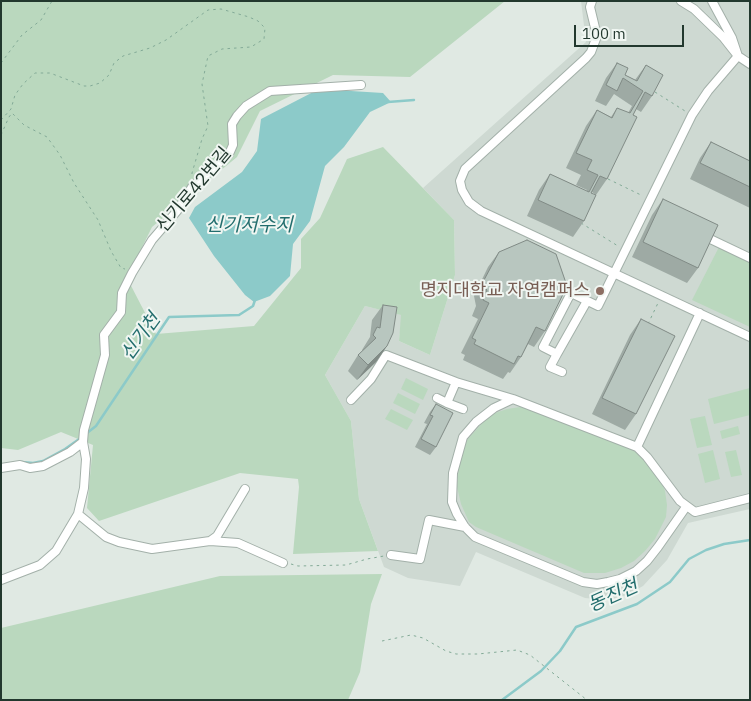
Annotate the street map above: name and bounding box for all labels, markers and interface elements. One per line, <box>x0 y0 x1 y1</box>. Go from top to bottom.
scale bar <box>576 15 686 47</box>
text: 100 m <box>582 24 626 43</box>
street label: 신기로42번길 <box>152 143 236 237</box>
water label: 신기저수지 <box>205 215 293 237</box>
place label: 명지대학교 자연캠퍼스 <box>420 280 590 302</box>
marker: 명지대학교 자연캠퍼스 <box>594 285 606 297</box>
water label: 신기천 <box>116 309 166 365</box>
water label: 동진천 <box>584 575 642 617</box>

